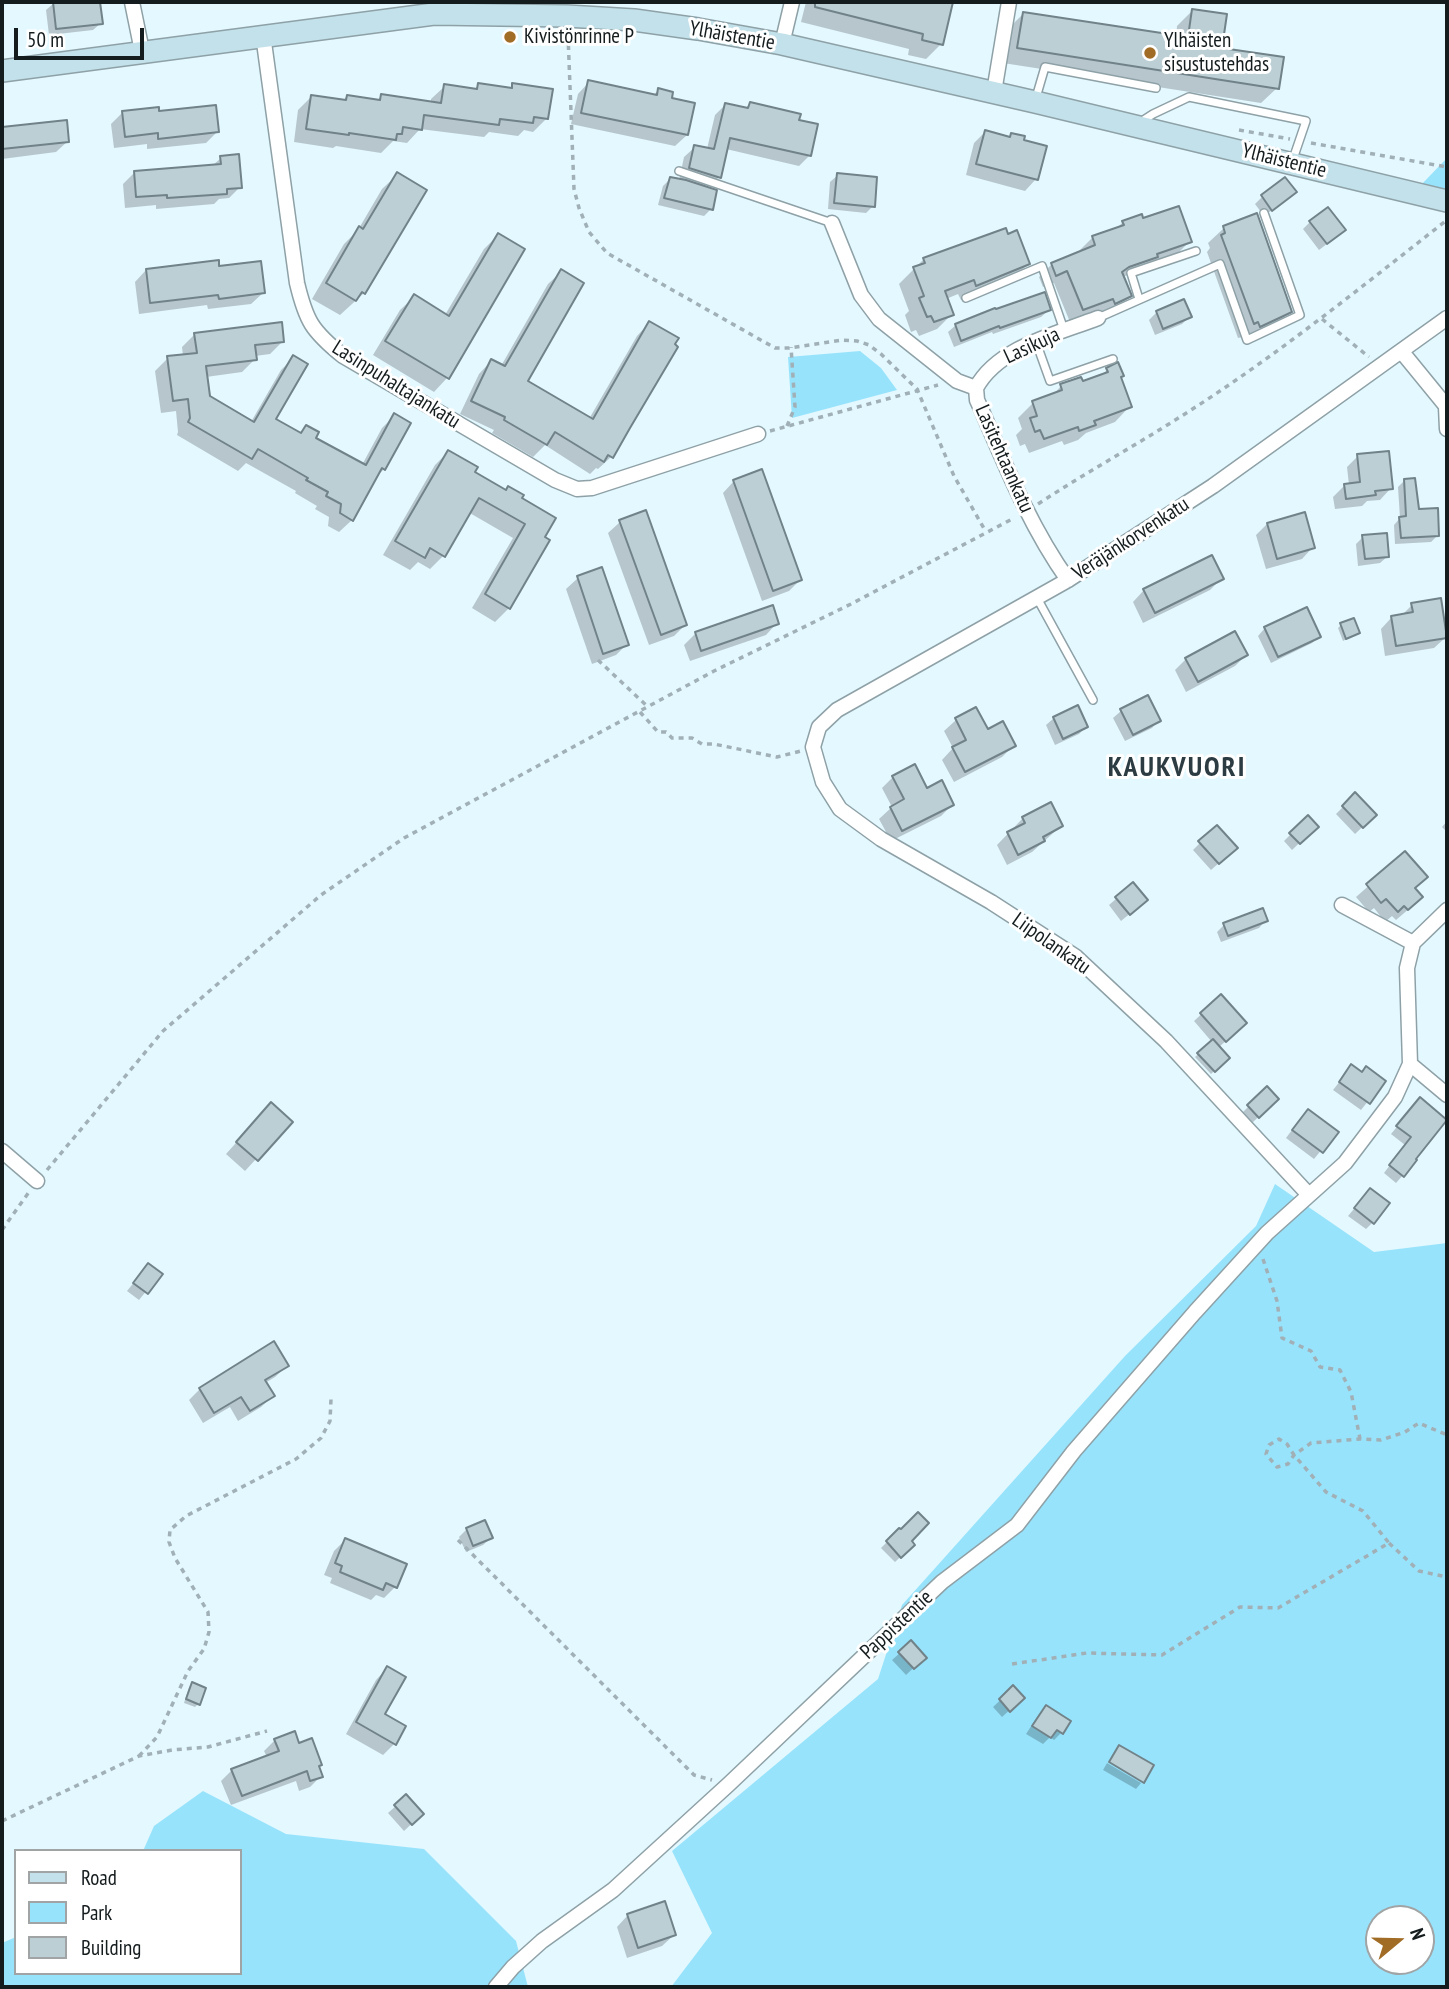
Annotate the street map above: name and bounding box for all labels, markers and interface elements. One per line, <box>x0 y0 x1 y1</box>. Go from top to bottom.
scale bar <box>18 14 147 58</box>
street label: Ylhäistentie <box>687 16 777 56</box>
place label: Kivistönrinne P <box>524 24 634 50</box>
text: 50 m <box>27 26 64 53</box>
place label: Ylhäisten sisustustehdas <box>1164 28 1269 78</box>
marker: Kivistönrinne P <box>502 29 518 45</box>
marker: Ylhäisten sisustustehdas <box>1142 45 1158 61</box>
street label: Ylhäistentie <box>1239 138 1329 184</box>
street label: Lasikuja <box>1000 322 1064 370</box>
street label: Lasinpuhaltajankatu <box>327 336 465 434</box>
street label: Lasitehtaankatu <box>969 401 1039 517</box>
street label: Veräjänkorvenkatu <box>1068 492 1194 586</box>
district label: KAUKVUORI <box>1109 751 1245 785</box>
street label: Liipolankatu <box>1007 908 1095 980</box>
street label: Pappistentie <box>856 1585 938 1665</box>
legend <box>14 1849 242 1975</box>
text: Road <box>81 1864 117 1891</box>
text: Park <box>81 1899 112 1926</box>
north arrow <box>1365 1905 1435 1975</box>
text: N <box>1405 1925 1431 1943</box>
text: Building <box>81 1934 141 1961</box>

